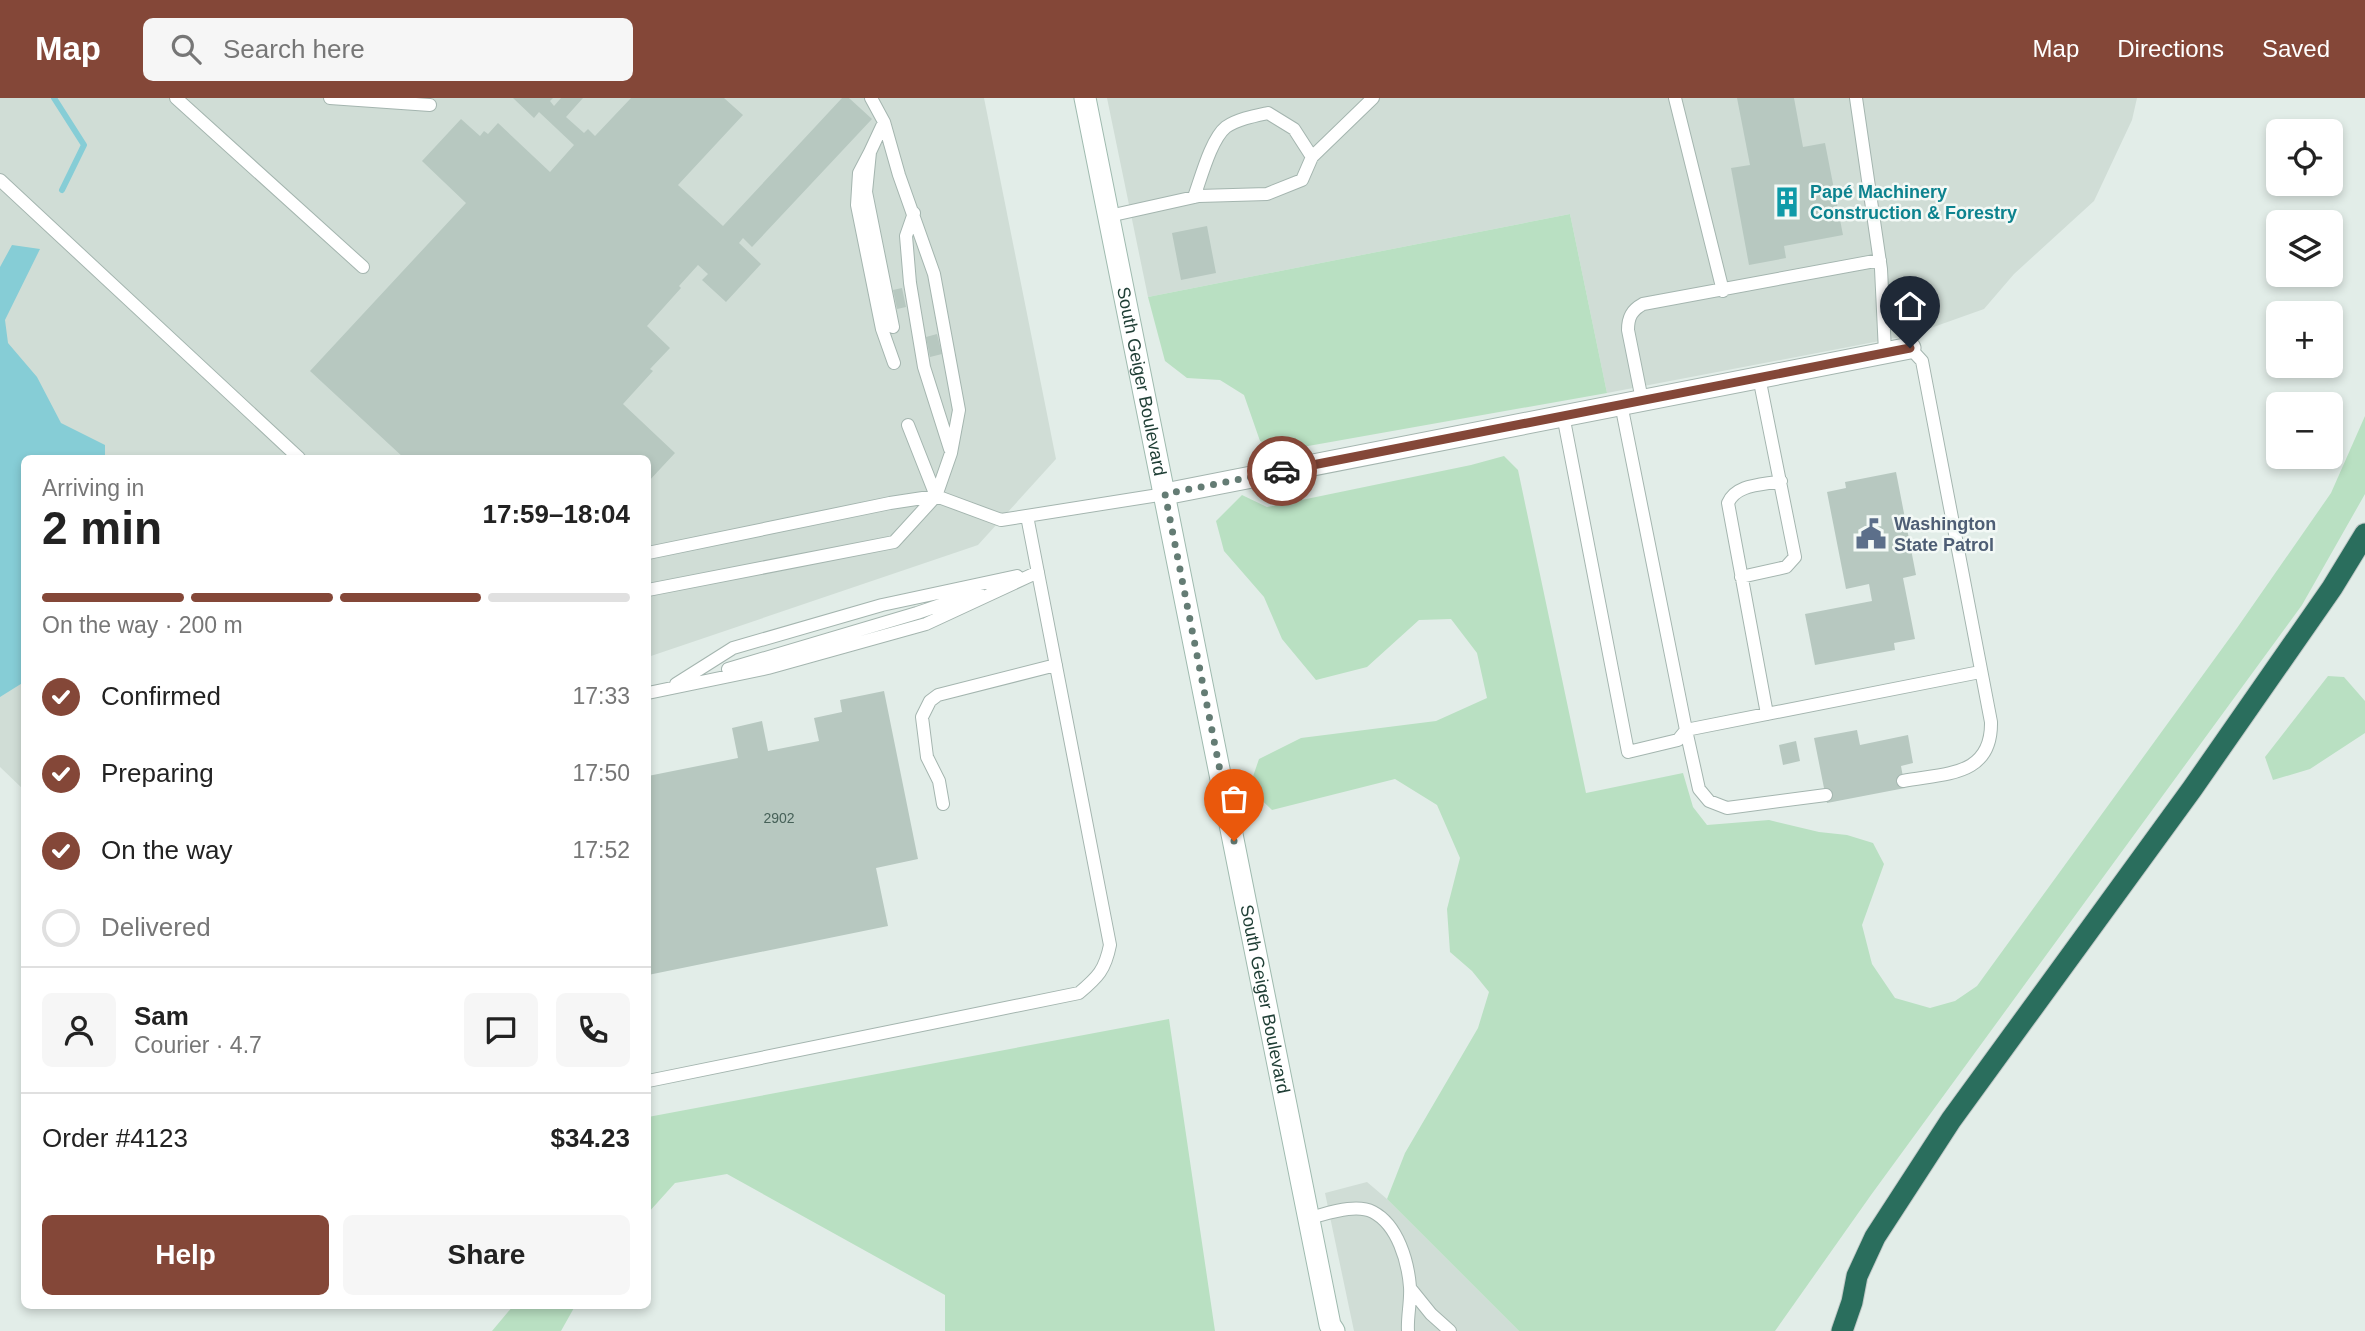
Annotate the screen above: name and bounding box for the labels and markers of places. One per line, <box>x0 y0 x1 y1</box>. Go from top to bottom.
place label: Papé Machinery Construction & Forestry <box>1810 182 2017 223</box>
building icon: Papé Machinery Construction & Forestry <box>1770 185 1804 219</box>
pin <box>1880 276 1940 348</box>
place label: Washington State Patrol <box>1894 514 1996 555</box>
public building icon: Washington State Patrol <box>1854 517 1888 551</box>
pin <box>1204 769 1264 841</box>

